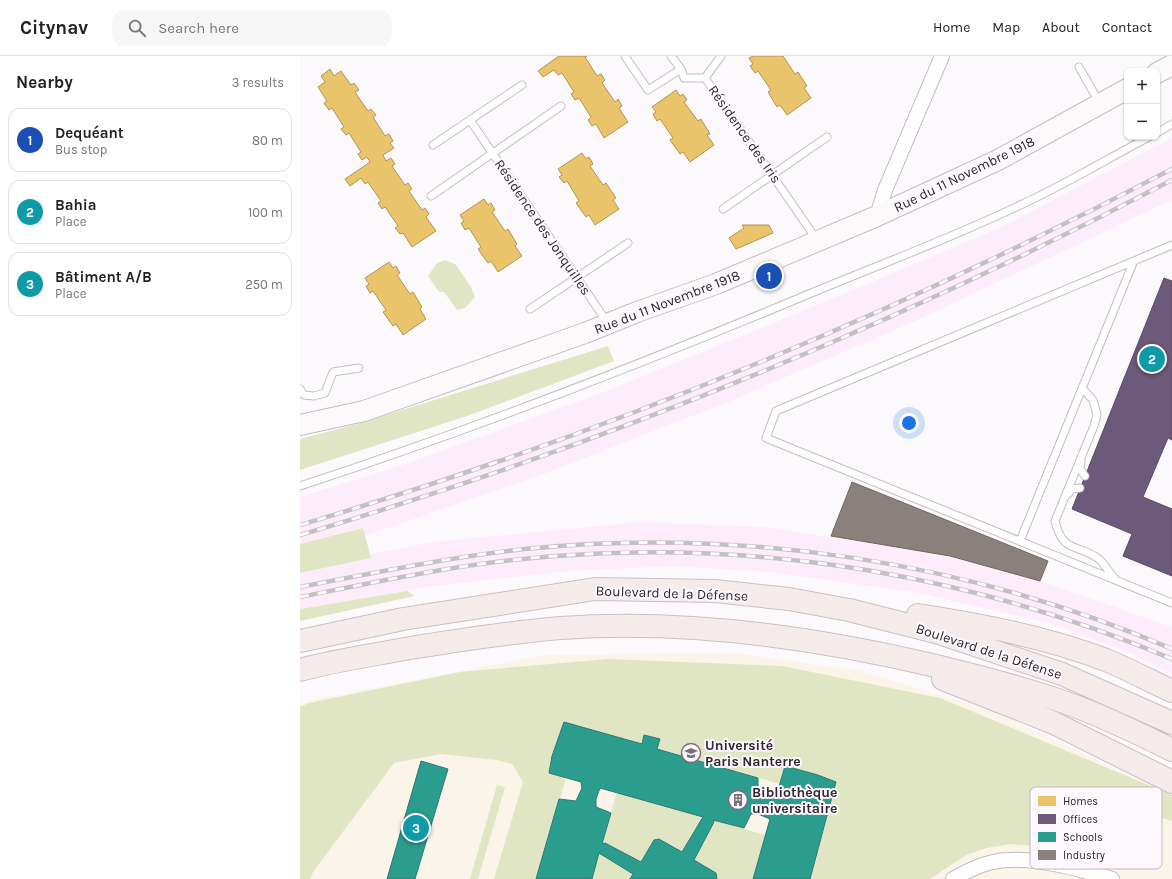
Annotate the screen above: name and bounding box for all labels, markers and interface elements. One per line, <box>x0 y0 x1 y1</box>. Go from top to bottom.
search box <box>112 10 392 46</box>
text: Citynav <box>20 17 88 39</box>
icon: search <box>126 17 148 39</box>
text: Search here <box>158 19 239 37</box>
text: Home <box>933 19 970 36</box>
text: Map <box>992 19 1020 36</box>
text: About <box>1042 19 1080 36</box>
text: Contact <box>1102 19 1152 36</box>
map controls <box>1124 68 1160 140</box>
button: + <box>1124 68 1160 104</box>
text: Nearby <box>16 72 73 92</box>
text: 3 results <box>232 75 284 90</box>
street label: Résidence des Iris <box>704 82 785 187</box>
button: − <box>1124 104 1160 140</box>
text: Dequéant <box>55 124 124 142</box>
text: 1 <box>28 133 32 148</box>
text: 80 m <box>252 133 283 148</box>
street label: Rue du 11 Novembre 1918 <box>891 133 1037 216</box>
text: Bus stop <box>55 142 107 157</box>
street label: Résidence des Jonquilles <box>491 156 594 298</box>
text: Bahia <box>55 196 97 214</box>
text: 2 <box>26 205 34 220</box>
text: 100 m <box>248 205 283 220</box>
text: Place <box>55 214 86 229</box>
pin: 1 <box>756 261 782 291</box>
street label: Rue du 11 Novembre 1918 <box>592 267 742 338</box>
text: Bâtiment A/B <box>55 268 152 286</box>
text: 3 <box>26 277 34 292</box>
text: 250 m <box>245 277 283 292</box>
text: Place <box>55 286 86 301</box>
pin: 2 <box>1139 344 1165 374</box>
your location <box>899 413 919 433</box>
street label: Boulevard de la Défense <box>595 582 748 605</box>
street label: Boulevard de la Défense <box>914 620 1064 683</box>
place label: Université Paris Nanterre <box>705 737 801 770</box>
school or university icon: Université Paris Nanterre <box>680 742 702 764</box>
place label: Bibliothèque universitaire <box>752 784 837 817</box>
legend <box>1030 787 1162 869</box>
building icon: Bibliothèque universitaire <box>727 789 749 811</box>
text: Homes <box>1063 795 1098 808</box>
pin: 3 <box>403 813 429 843</box>
text: Offices <box>1063 813 1098 826</box>
text: Schools <box>1063 831 1103 844</box>
text: Industry <box>1063 849 1105 862</box>

